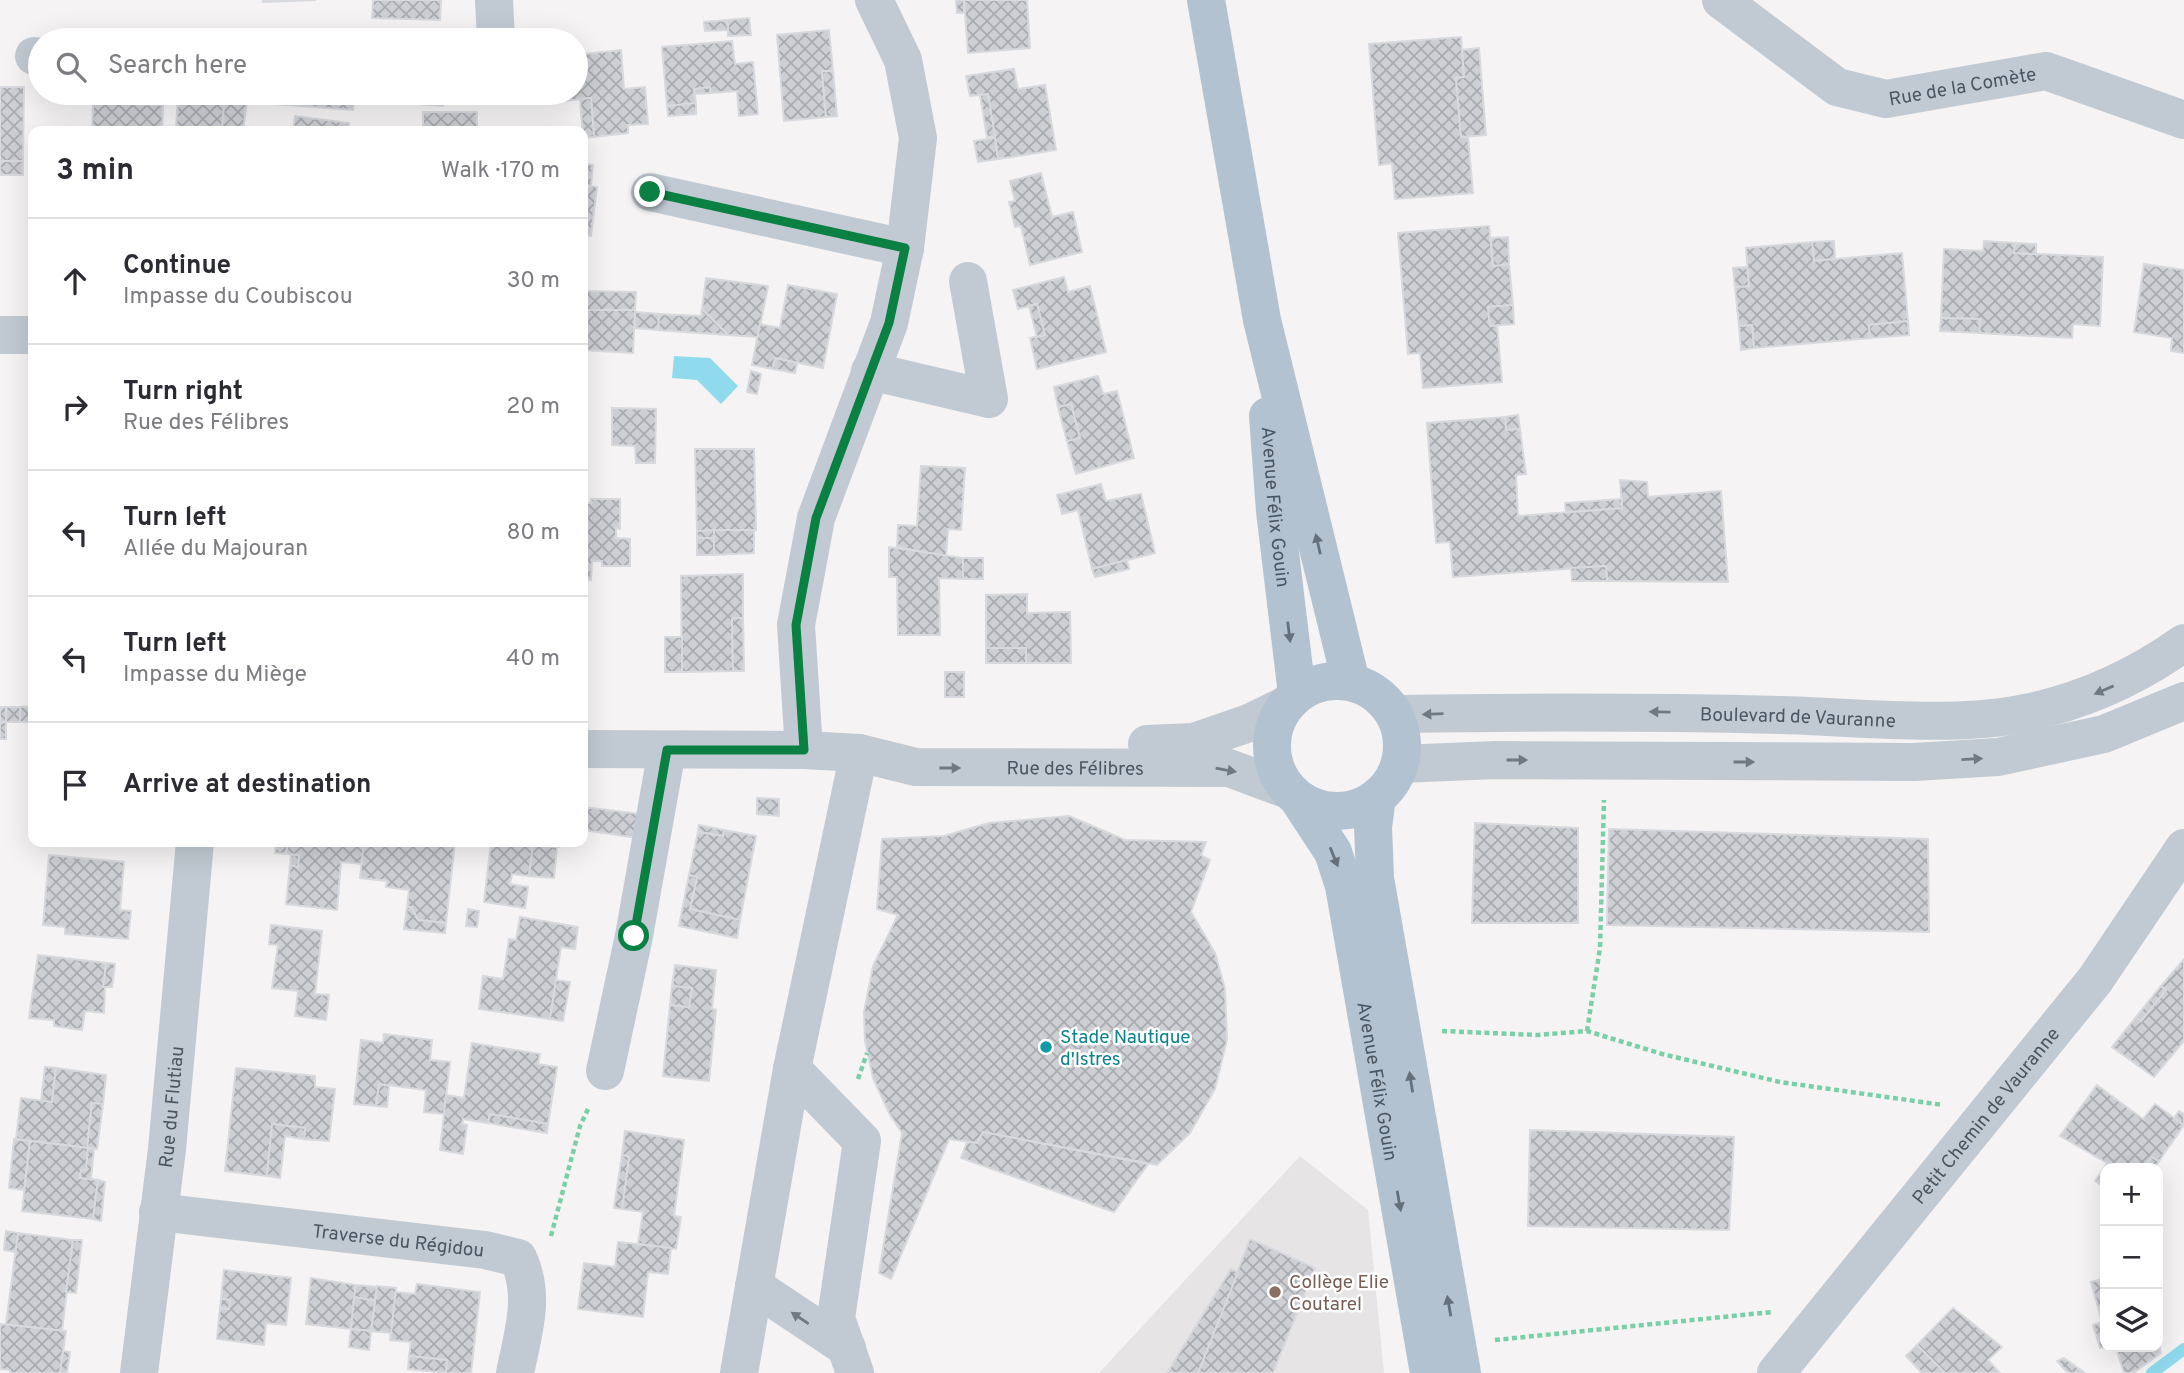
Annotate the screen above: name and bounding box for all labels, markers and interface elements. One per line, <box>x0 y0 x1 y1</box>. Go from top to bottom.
search box <box>28 28 588 105</box>
icon: search <box>52 48 90 86</box>
text: Search here <box>108 50 247 83</box>
street label: Rue de la Comète <box>1887 63 2038 112</box>
text: 3 min <box>56 153 134 190</box>
text: Walk · 170 m <box>441 157 560 186</box>
route end <box>634 176 665 207</box>
text: Continue <box>123 250 231 283</box>
icon: ahead <box>56 262 94 300</box>
text: 30 m <box>507 267 560 296</box>
text: Impasse du Coubiscou <box>123 283 353 312</box>
text: Turn right <box>123 376 243 409</box>
icon: right <box>56 388 94 426</box>
text: 20 m <box>506 393 560 422</box>
text: Rue des Félibres <box>123 409 289 438</box>
street label: Avenue Félix Gouin <box>1255 426 1294 589</box>
text: Turn left <box>123 502 227 535</box>
icon: left <box>56 514 94 552</box>
text: 80 m <box>507 519 560 548</box>
one-way arrow <box>1312 533 1323 555</box>
text: Allée du Majouran <box>123 535 308 564</box>
one-way arrow <box>1283 621 1294 643</box>
text: Turn left <box>123 628 227 661</box>
icon: left <box>56 640 94 678</box>
text: 40 m <box>506 645 560 674</box>
text: Impasse du Miège <box>123 661 307 690</box>
one-way arrow <box>2094 685 2115 696</box>
street label: Boulevard de Vauranne <box>1700 703 1896 734</box>
one-way arrow <box>1649 707 1671 718</box>
one-way arrow <box>1422 708 1444 719</box>
one-way arrow <box>1961 753 1983 764</box>
one-way arrow <box>1506 755 1528 766</box>
one-way arrow <box>1734 756 1756 768</box>
street label: Rue des Félibres <box>1006 757 1144 782</box>
one-way arrow <box>939 762 961 773</box>
one-way arrow <box>1215 765 1237 776</box>
icon: arrive <box>56 766 94 804</box>
text: Arrive at destination <box>123 769 371 802</box>
one-way arrow <box>1329 847 1340 868</box>
route start <box>618 920 649 951</box>
street label: Avenue Félix Gouin <box>1350 1000 1402 1163</box>
street label: Petit Chemin de Vauranne <box>1908 1023 2066 1210</box>
place label: Stade Nautique d'Istres <box>1060 1026 1191 1072</box>
marker: Stade Nautique d'Istres <box>1038 1039 1054 1055</box>
street label: Rue du Flutiau <box>155 1045 190 1169</box>
one-way arrow <box>1405 1071 1416 1093</box>
map controls <box>2100 1163 2163 1352</box>
button: + <box>2100 1163 2163 1226</box>
one-way arrow <box>1394 1190 1405 1212</box>
street label: Traverse du Régidou <box>311 1220 485 1264</box>
button: − <box>2100 1226 2163 1289</box>
place label: Collège Elie Coutarel <box>1289 1271 1389 1317</box>
marker: Collège Elie Coutarel <box>1267 1284 1283 1300</box>
button: layers <box>2100 1289 2163 1352</box>
one-way arrow <box>1443 1295 1454 1317</box>
one-way arrow <box>790 1312 809 1325</box>

